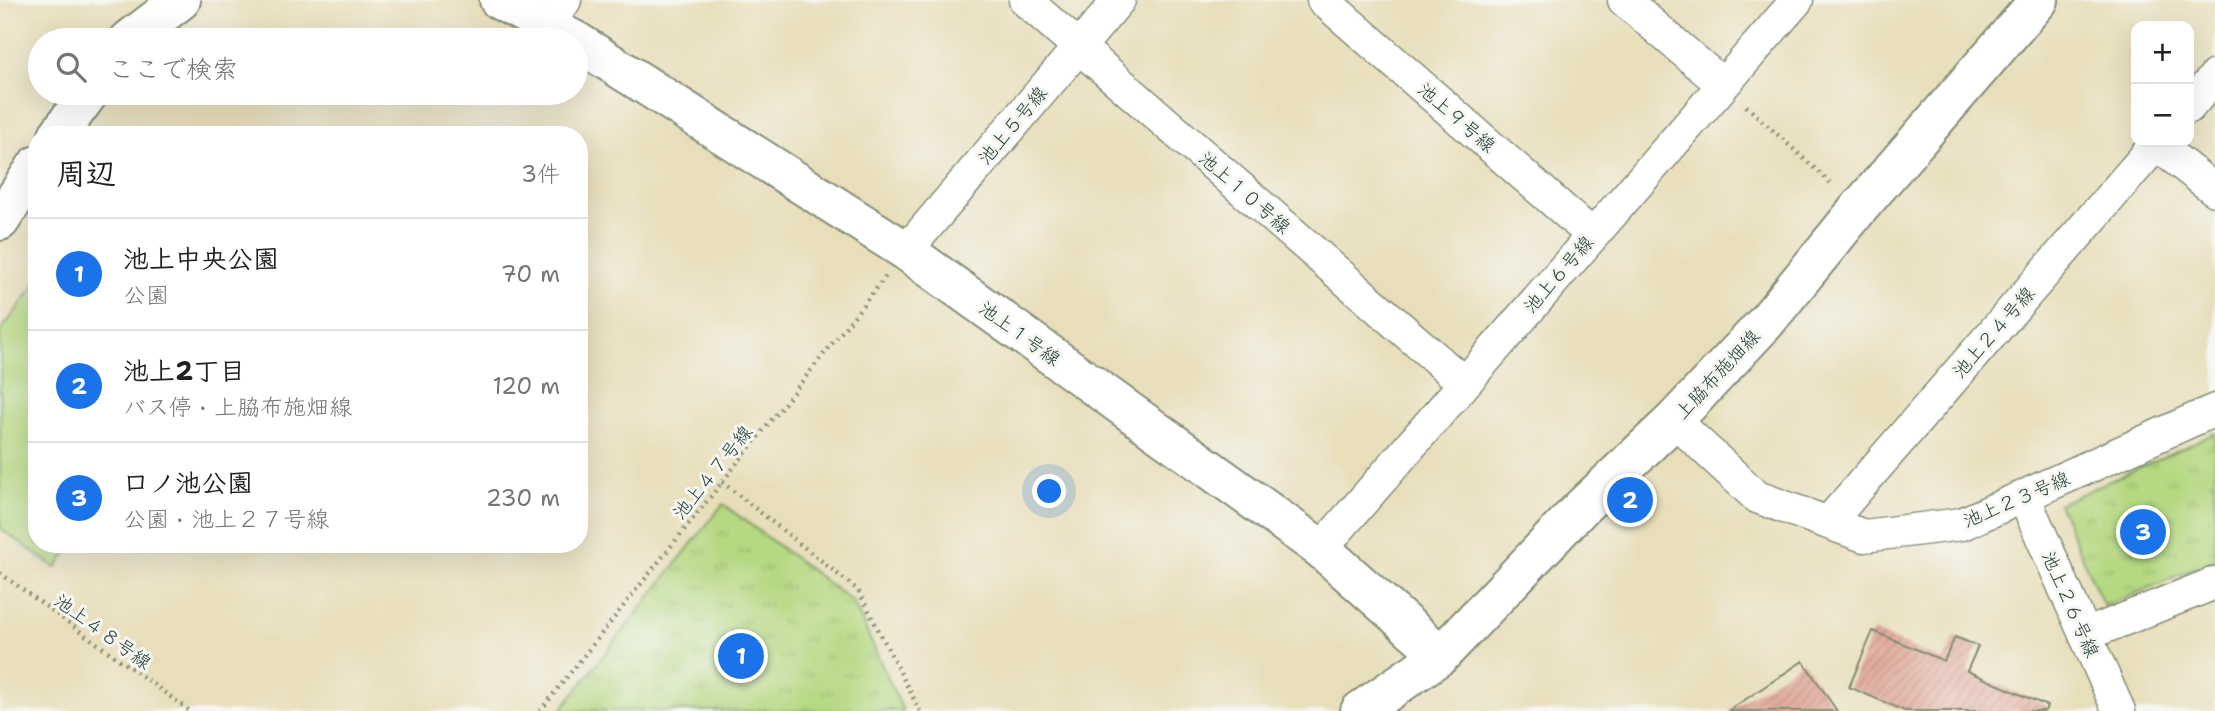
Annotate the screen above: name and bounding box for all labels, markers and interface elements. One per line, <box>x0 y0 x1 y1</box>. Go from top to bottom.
map controls <box>2131 21 2194 147</box>
button: + <box>2131 21 2194 84</box>
search box <box>28 28 588 105</box>
icon: search <box>52 48 90 86</box>
text: ここで検索 <box>108 51 238 86</box>
street label: 池上９号線 <box>1413 77 1501 158</box>
street label: 池上５号線 <box>972 81 1052 170</box>
button: − <box>2131 84 2194 147</box>
street label: 池上１０号線 <box>1193 146 1296 239</box>
text: 周辺 <box>56 153 116 194</box>
text: 3件 <box>521 159 560 189</box>
street label: 池上６号線 <box>1518 230 1599 318</box>
text: 池上中央公園 <box>123 241 279 276</box>
text: 1 <box>74 259 84 289</box>
text: 70 m <box>501 259 560 289</box>
text: 公園 <box>123 280 169 310</box>
street label: 池上２４号線 <box>1947 281 2040 384</box>
street label: 池上１号線 <box>974 295 1065 371</box>
street label: 上脇布施畑線 <box>1669 324 1765 425</box>
text: 池上2丁目 <box>123 353 245 388</box>
text: 2 <box>71 371 87 401</box>
text: 120 m <box>492 371 560 401</box>
text: バス停 · 上脇布施畑線 <box>123 392 352 422</box>
street label: 池上４７号線 <box>667 420 758 524</box>
text: 口ノ池公園 <box>123 465 253 500</box>
street label: 池上２３号線 <box>1959 466 2074 533</box>
your location <box>1032 474 1066 508</box>
pin: 2 <box>1607 474 1653 526</box>
text: 3 <box>71 483 87 513</box>
text: 230 m <box>486 483 560 513</box>
text: 公園 · 池上２７号線 <box>123 504 329 534</box>
pin: 3 <box>2120 506 2166 558</box>
street label: 池上２６号線 <box>2036 547 2105 661</box>
street label: 池上４８号線 <box>49 588 156 675</box>
pin: 1 <box>718 630 764 682</box>

